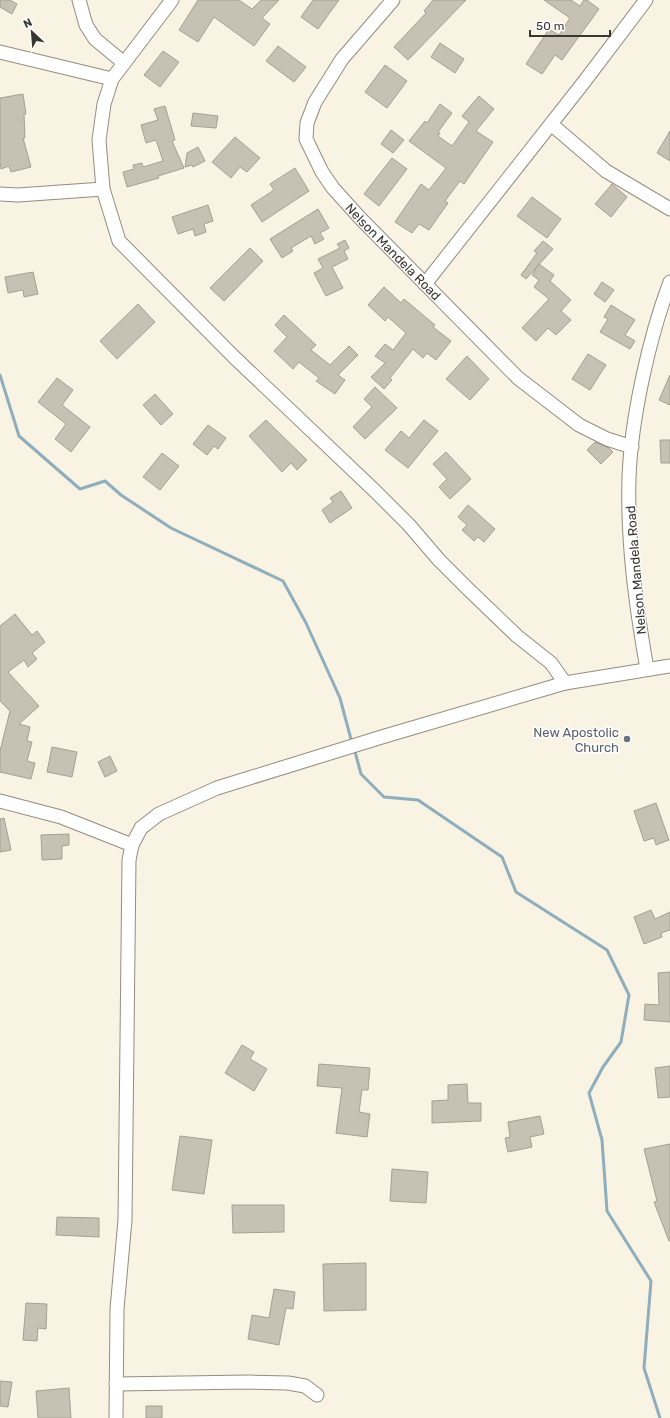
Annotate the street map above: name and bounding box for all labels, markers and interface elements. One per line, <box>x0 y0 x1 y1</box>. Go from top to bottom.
north arrow <box>12 12 52 52</box>
scale bar <box>530 12 610 38</box>
text: N <box>21 16 34 31</box>
text: 50 m <box>536 19 564 33</box>
street label: Nelson Mandela Road <box>343 200 444 303</box>
street label: Nelson Mandela Road <box>623 505 649 635</box>
place label: New Apostolic Church <box>533 725 619 755</box>
marker: New Apostolic Church <box>622 734 632 744</box>

